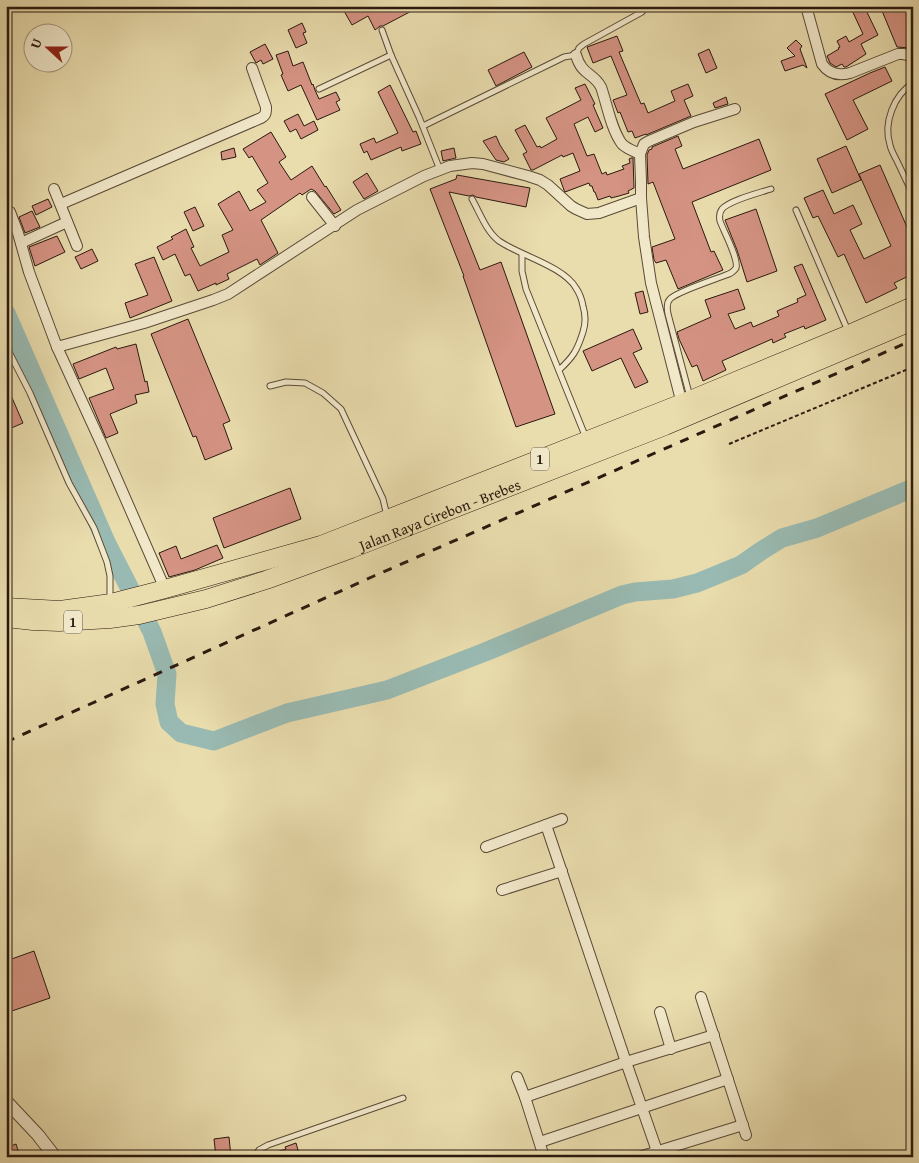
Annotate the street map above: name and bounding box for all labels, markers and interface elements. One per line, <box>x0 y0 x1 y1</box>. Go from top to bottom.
north arrow <box>22 22 72 72</box>
text: U <box>25 35 47 51</box>
road number: 1 <box>531 448 549 470</box>
street label: Jalan Raya Cirebon - Brebes <box>354 473 523 556</box>
road number: 1 <box>64 610 82 634</box>

